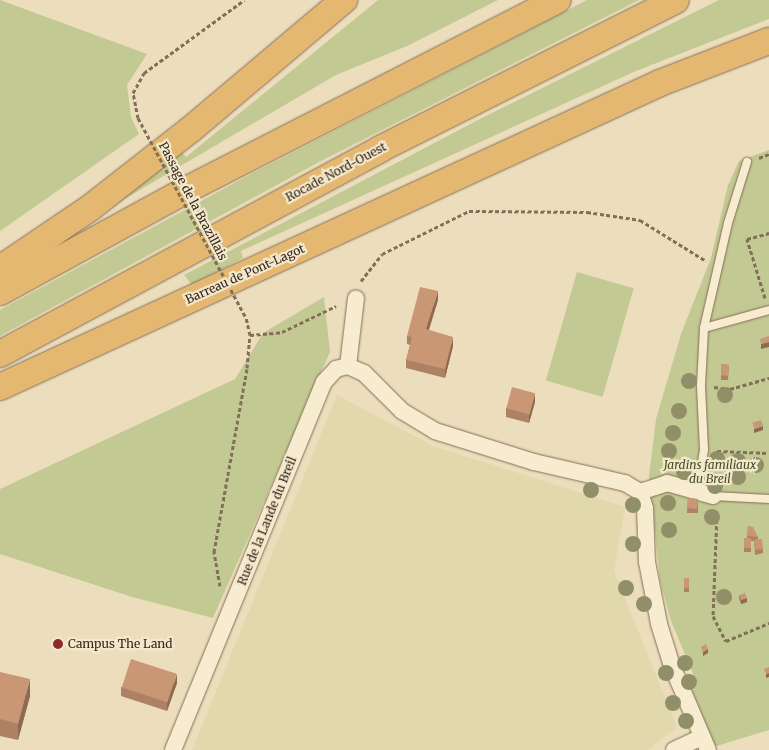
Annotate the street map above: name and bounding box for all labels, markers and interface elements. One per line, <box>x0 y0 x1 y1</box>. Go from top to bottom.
street label: Passage de la Brazillais <box>156 139 230 263</box>
street label: Rocade Nord-Ouest <box>283 139 389 205</box>
street label: Barreau de Pont-Lagot <box>183 241 307 307</box>
street label: Rue de la Lande du Breil <box>235 455 299 587</box>
park label: Jardins familiaux du Breil <box>664 458 756 486</box>
place label: Campus The Land <box>68 637 172 651</box>
marker: Campus The Land <box>52 638 64 650</box>

